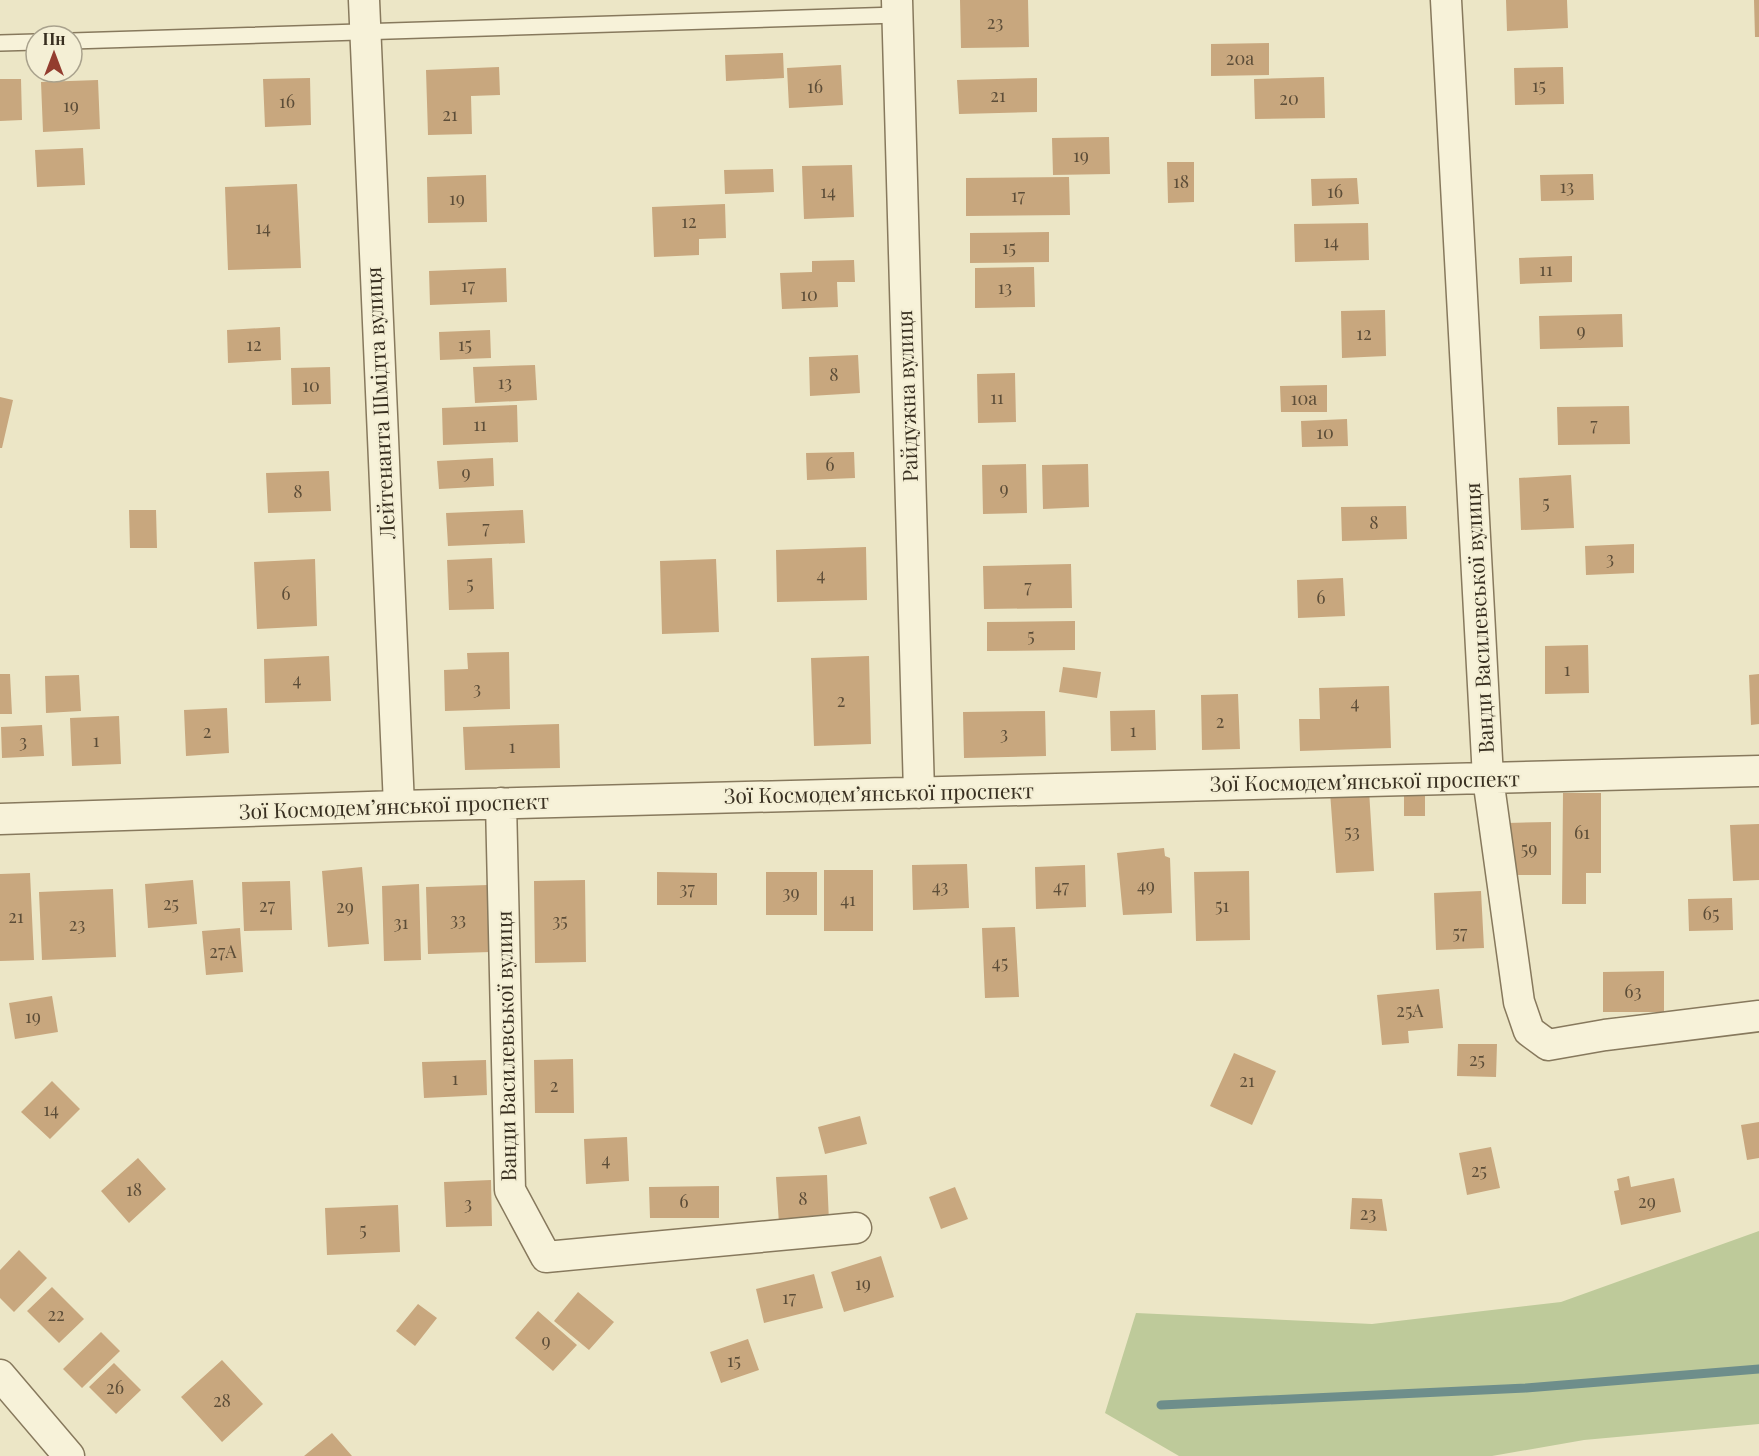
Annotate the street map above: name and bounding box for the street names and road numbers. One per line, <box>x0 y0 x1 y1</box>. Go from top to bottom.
street label: Лейтенанта Шмідта вулиця <box>358 266 400 541</box>
street label: Райдужна вулиця <box>889 309 923 483</box>
street label: Ванди Василевської вулиця <box>1457 482 1499 754</box>
street label: Зої Космодем’янської проспект <box>1210 763 1520 797</box>
street label: Зої Космодем’янської проспект <box>724 775 1034 809</box>
street label: Зої Космодем’янської проспект <box>238 786 549 824</box>
street label: Ванди Василевської вулиця <box>489 910 521 1182</box>

